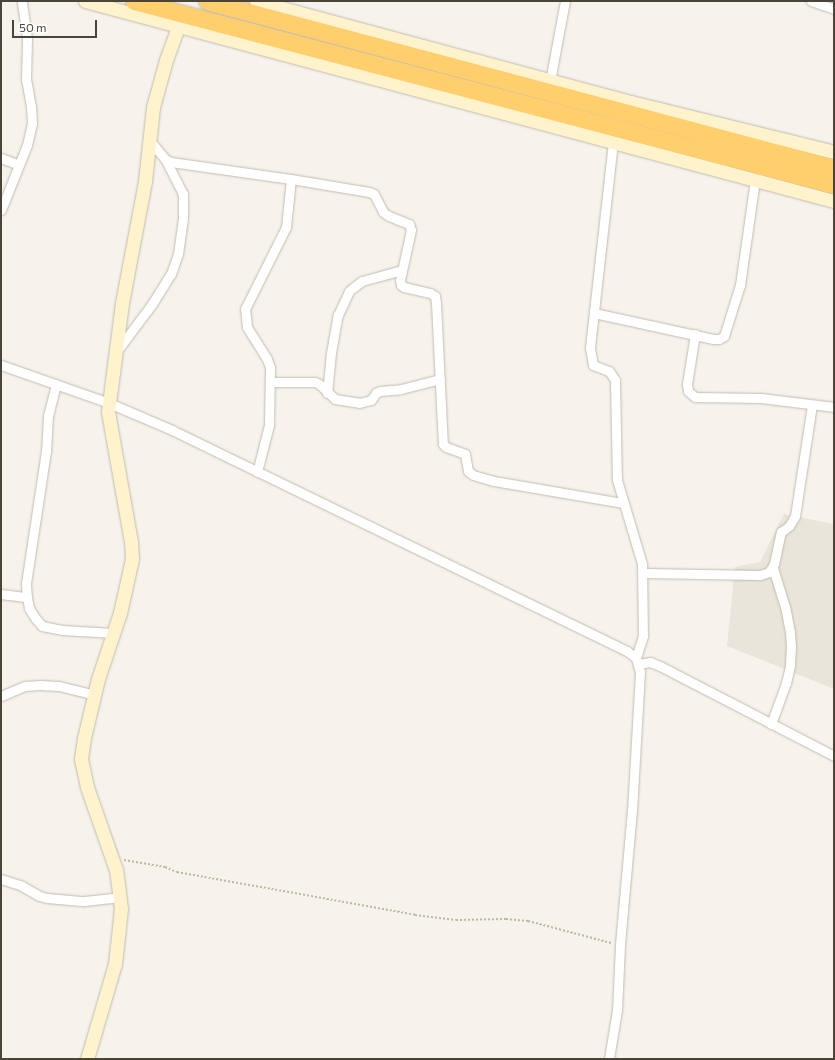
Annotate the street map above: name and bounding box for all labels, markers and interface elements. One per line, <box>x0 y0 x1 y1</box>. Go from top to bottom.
scale bar <box>14 12 99 38</box>
text: 50 m <box>19 20 47 34</box>

